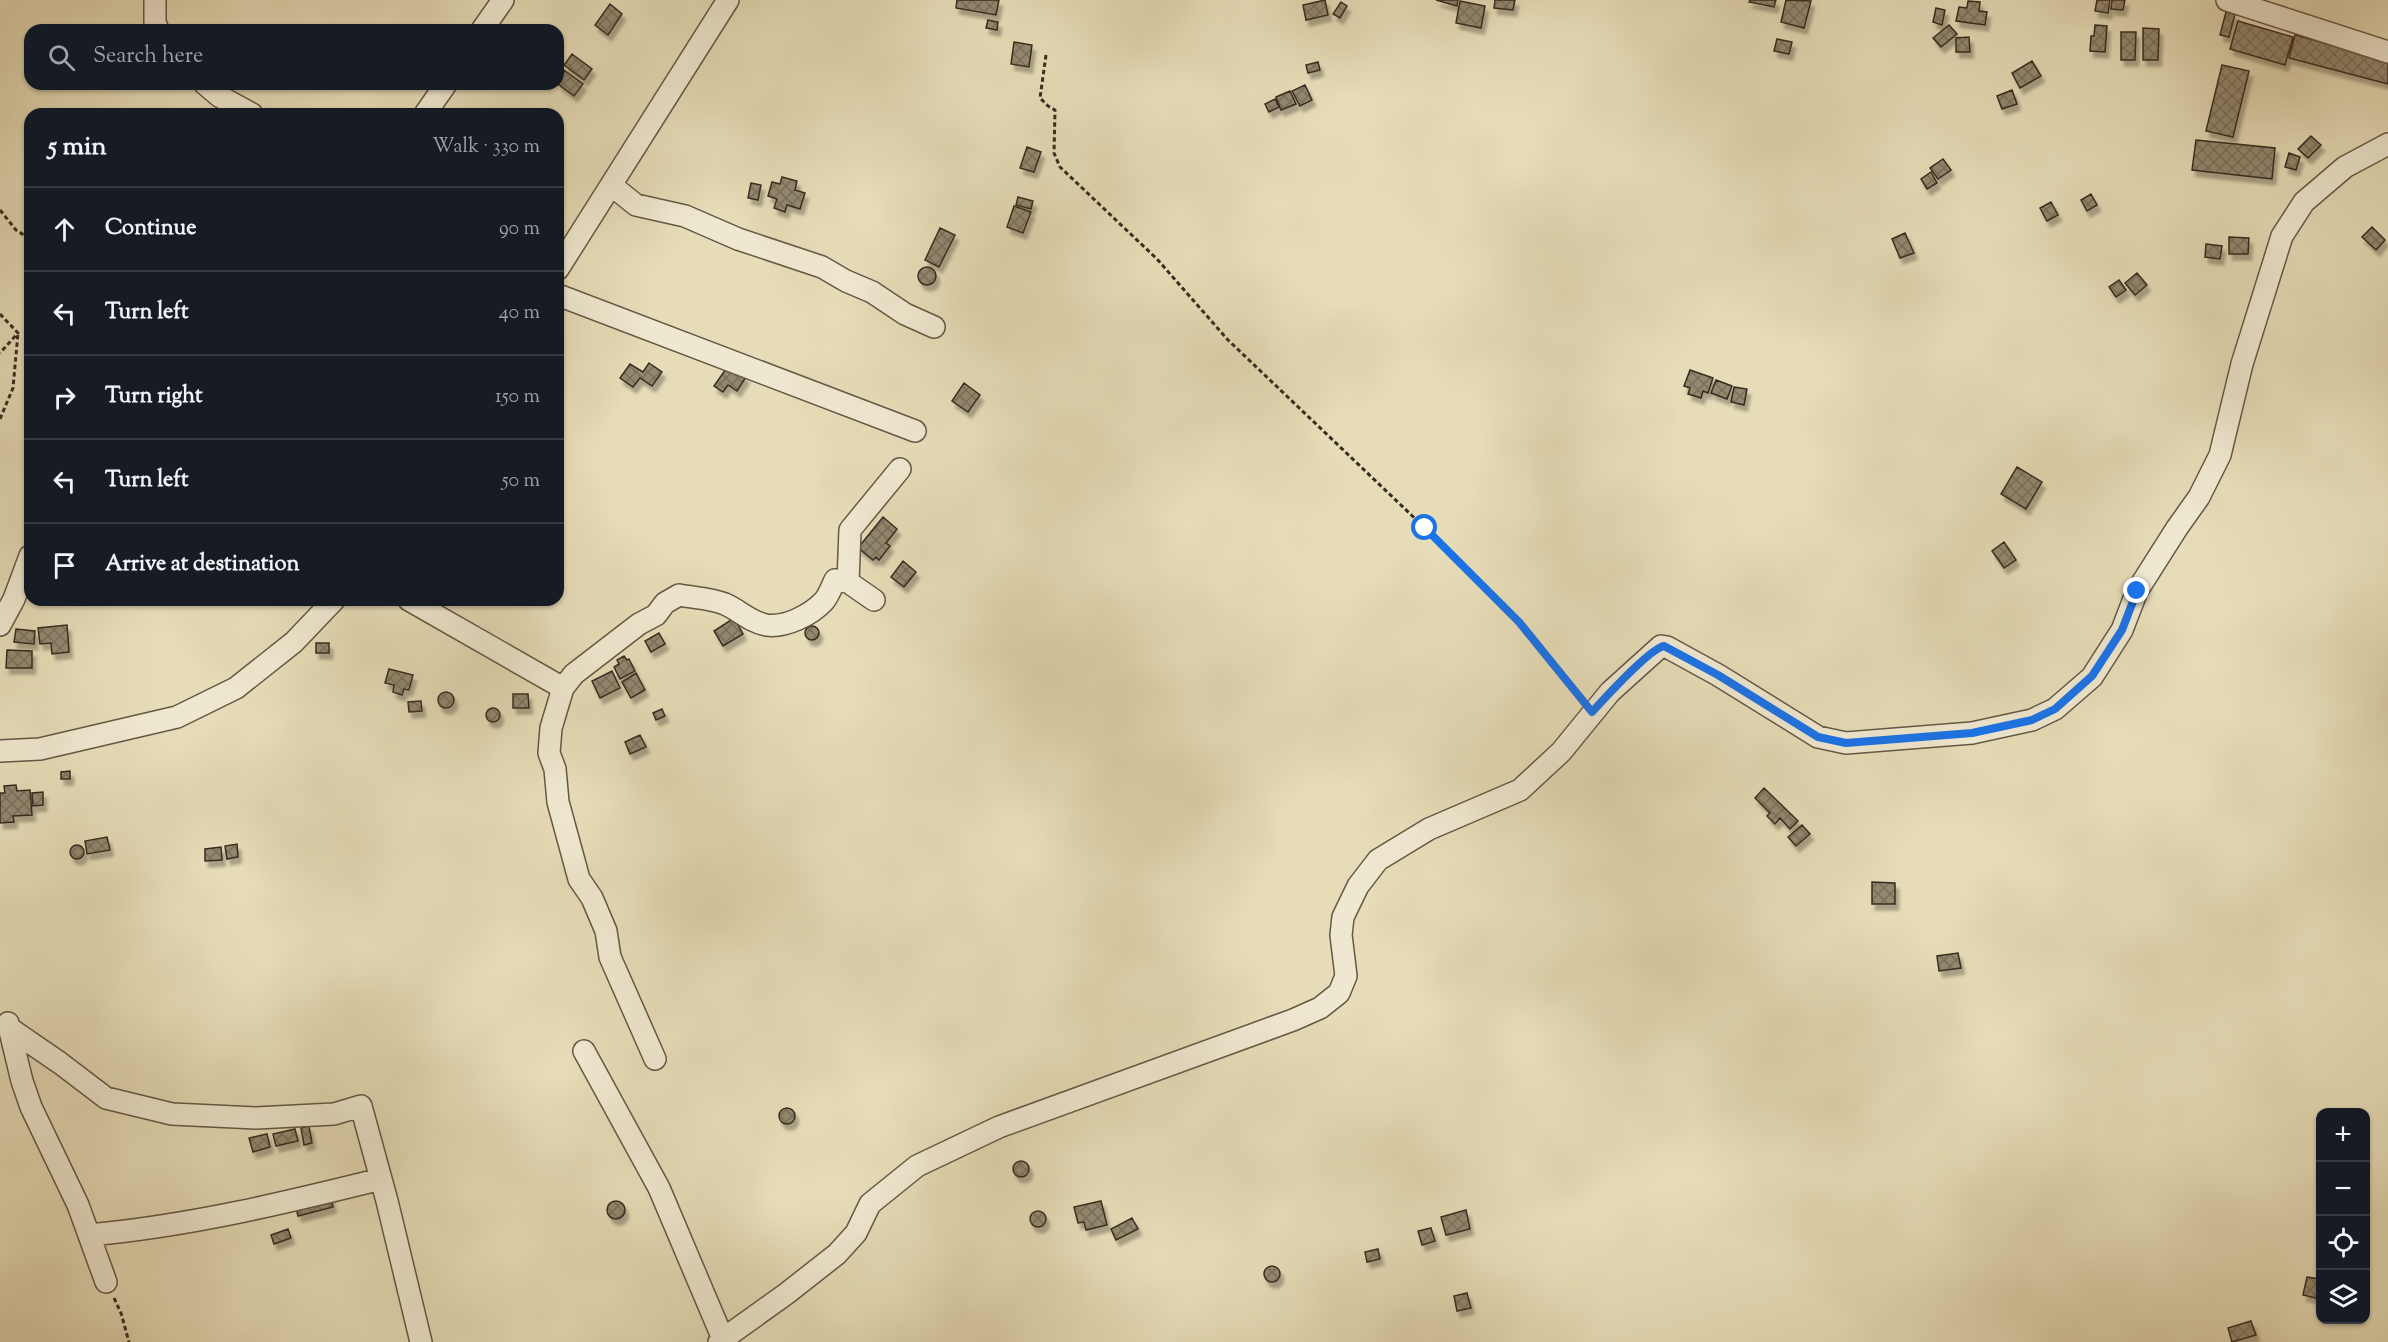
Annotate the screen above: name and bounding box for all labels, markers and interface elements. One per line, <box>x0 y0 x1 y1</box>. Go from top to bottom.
search box <box>24 24 564 90</box>
icon: search <box>45 41 78 74</box>
text: Search here <box>93 41 203 73</box>
text: 5 min <box>48 129 107 166</box>
text: Walk · 330 m <box>432 133 540 162</box>
icon: ahead <box>48 213 81 246</box>
text: Continue <box>105 213 196 245</box>
text: 90 m <box>499 215 540 244</box>
icon: left <box>48 297 81 330</box>
text: Turn left <box>105 297 188 329</box>
text: 40 m <box>499 299 540 328</box>
icon: right <box>48 381 81 414</box>
text: Turn right <box>105 381 202 413</box>
text: 150 m <box>495 383 540 412</box>
icon: left <box>48 465 81 498</box>
text: Turn left <box>105 465 188 497</box>
text: 50 m <box>502 467 540 496</box>
route start <box>1411 514 1437 540</box>
icon: arrive <box>48 549 81 582</box>
text: Arrive at destination <box>105 549 300 581</box>
route end <box>2123 577 2149 603</box>
map controls <box>2316 1108 2370 1324</box>
button: + <box>2316 1108 2370 1162</box>
button: − <box>2316 1162 2370 1216</box>
button: locate <box>2316 1216 2370 1270</box>
button: layers <box>2316 1270 2370 1324</box>

